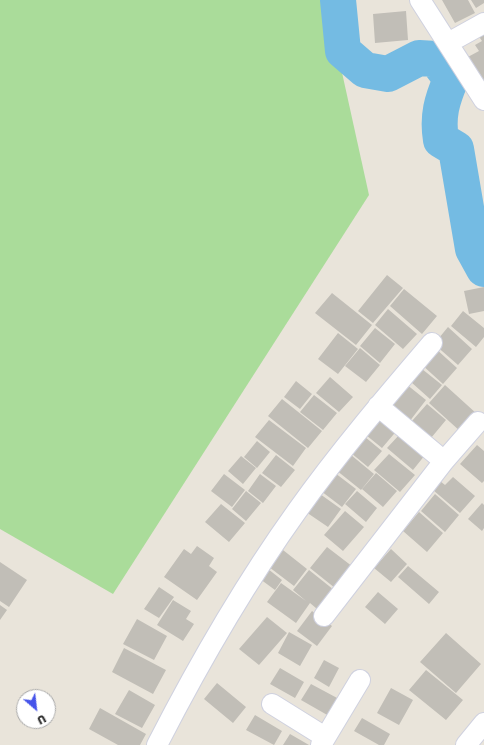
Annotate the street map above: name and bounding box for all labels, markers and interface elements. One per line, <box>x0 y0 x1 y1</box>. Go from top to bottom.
north arrow <box>16 689 56 729</box>
text: U <box>35 712 48 727</box>

